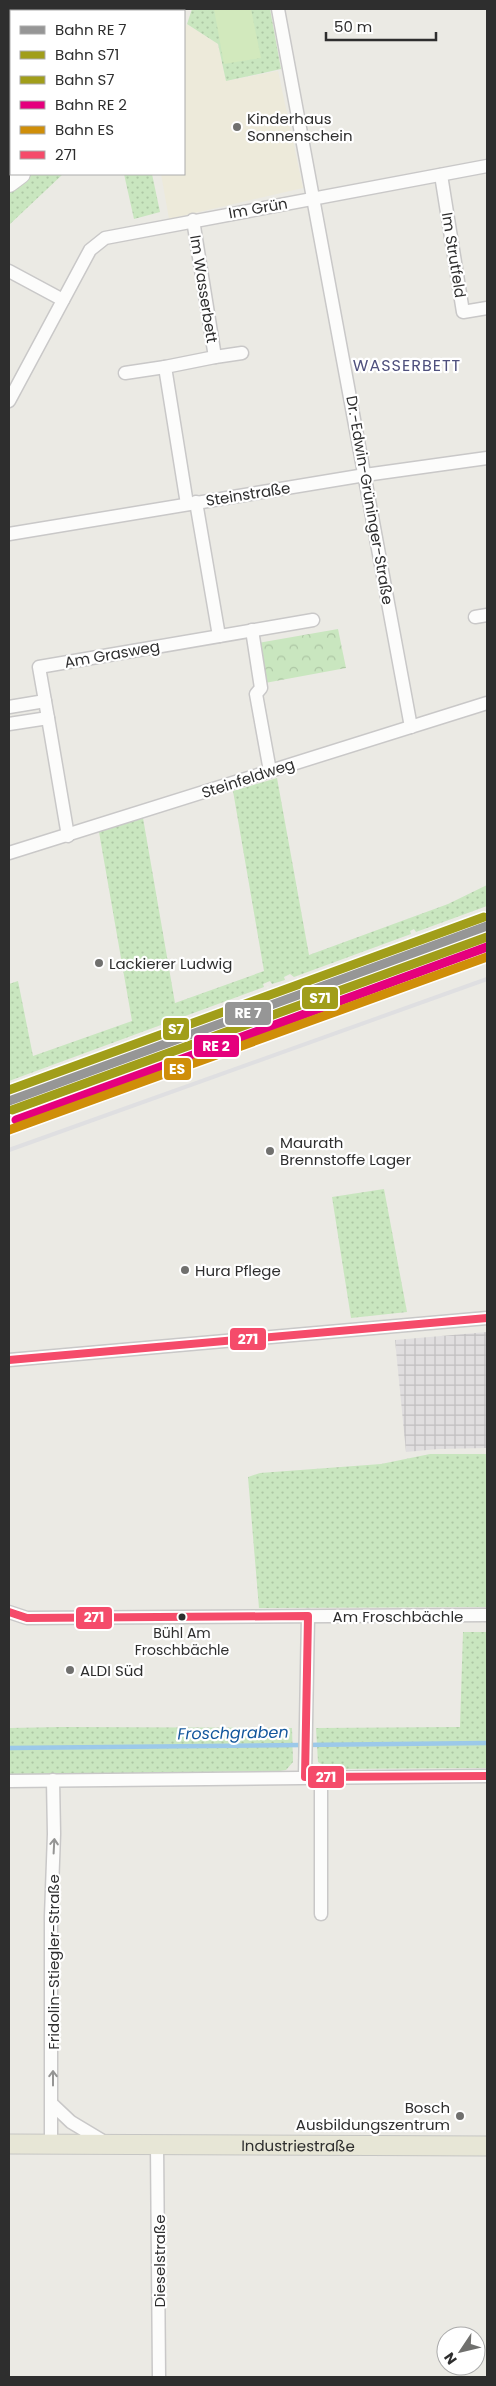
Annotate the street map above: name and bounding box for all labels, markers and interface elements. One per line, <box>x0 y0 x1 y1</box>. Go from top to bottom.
legend <box>10 10 185 175</box>
scale bar <box>326 10 436 42</box>
text: 50 m <box>334 16 372 37</box>
text: Bahn RE 7 <box>55 19 127 40</box>
text: Bahn S71 <box>55 44 119 65</box>
text: Bahn S7 <box>55 69 115 90</box>
text: Bahn RE 2 <box>55 94 127 115</box>
place label: Kinderhaus Sonnenschein <box>247 108 353 146</box>
text: Bahn ES <box>55 119 114 140</box>
marker: Kinderhaus Sonnenschein <box>231 121 243 133</box>
text: 271 <box>55 144 77 165</box>
street label: Im Grün <box>227 192 289 224</box>
street label: Im Strutfeld <box>437 211 471 299</box>
street label: Im Wasserbett <box>185 234 223 344</box>
district label: WASSERBETT <box>353 354 461 377</box>
street label: Dr.-Edwin-Grüninger-Straße <box>341 394 399 606</box>
street label: Steinstraße <box>204 477 292 511</box>
street label: Am Grasweg <box>63 635 161 673</box>
street label: Steinfeldweg <box>199 753 297 803</box>
place label: Lackierer Ludwig <box>109 953 232 974</box>
marker: Lackierer Ludwig <box>93 957 105 969</box>
line badge: S71 <box>301 986 339 1010</box>
text: S71 <box>309 988 331 1008</box>
line badge: RE 7 <box>224 1001 272 1026</box>
text: RE 7 <box>234 1003 262 1023</box>
line badge: S7 <box>162 1017 190 1041</box>
text: S7 <box>168 1019 185 1039</box>
line badge: RE 2 <box>193 1034 240 1058</box>
text: RE 2 <box>202 1036 230 1056</box>
line badge: ES <box>163 1057 192 1081</box>
text: ES <box>169 1059 185 1079</box>
place label: Maurath Brennstoffe Lager <box>280 1132 411 1170</box>
marker: Maurath Brennstoffe Lager <box>264 1145 276 1157</box>
place label: Hura Pflege <box>195 1260 281 1281</box>
marker: Hura Pflege <box>179 1264 191 1276</box>
line badge: 271 <box>229 1327 267 1351</box>
text: 271 <box>238 1329 258 1349</box>
line badge: 271 <box>75 1606 113 1630</box>
street label: Am Froschbächle <box>333 1606 463 1627</box>
text: 271 <box>84 1607 104 1627</box>
marker: Bühl Am Froschbächle <box>177 1612 187 1622</box>
place label: Bühl Am Froschbächle <box>135 1623 230 1660</box>
place label: ALDI Süd <box>80 1660 143 1681</box>
marker: ALDI Süd <box>64 1664 76 1676</box>
water label: Froschgraben <box>177 1721 289 1745</box>
line badge: 271 <box>307 1765 345 1789</box>
text: 271 <box>316 1767 336 1787</box>
one-way arrow <box>49 1838 58 1854</box>
street label: Fridolin-Stiegler-Straße <box>43 1874 64 2050</box>
one-way arrow <box>48 2071 58 2087</box>
place label: Bosch Ausbildungszentrum <box>296 2097 450 2135</box>
marker: Bosch Ausbildungszentrum <box>454 2110 466 2122</box>
street label: Industriestraße <box>241 2134 355 2156</box>
street label: Dieselstraße <box>149 2215 170 2307</box>
north arrow <box>436 2326 486 2376</box>
text: N <box>439 2348 462 2369</box>

